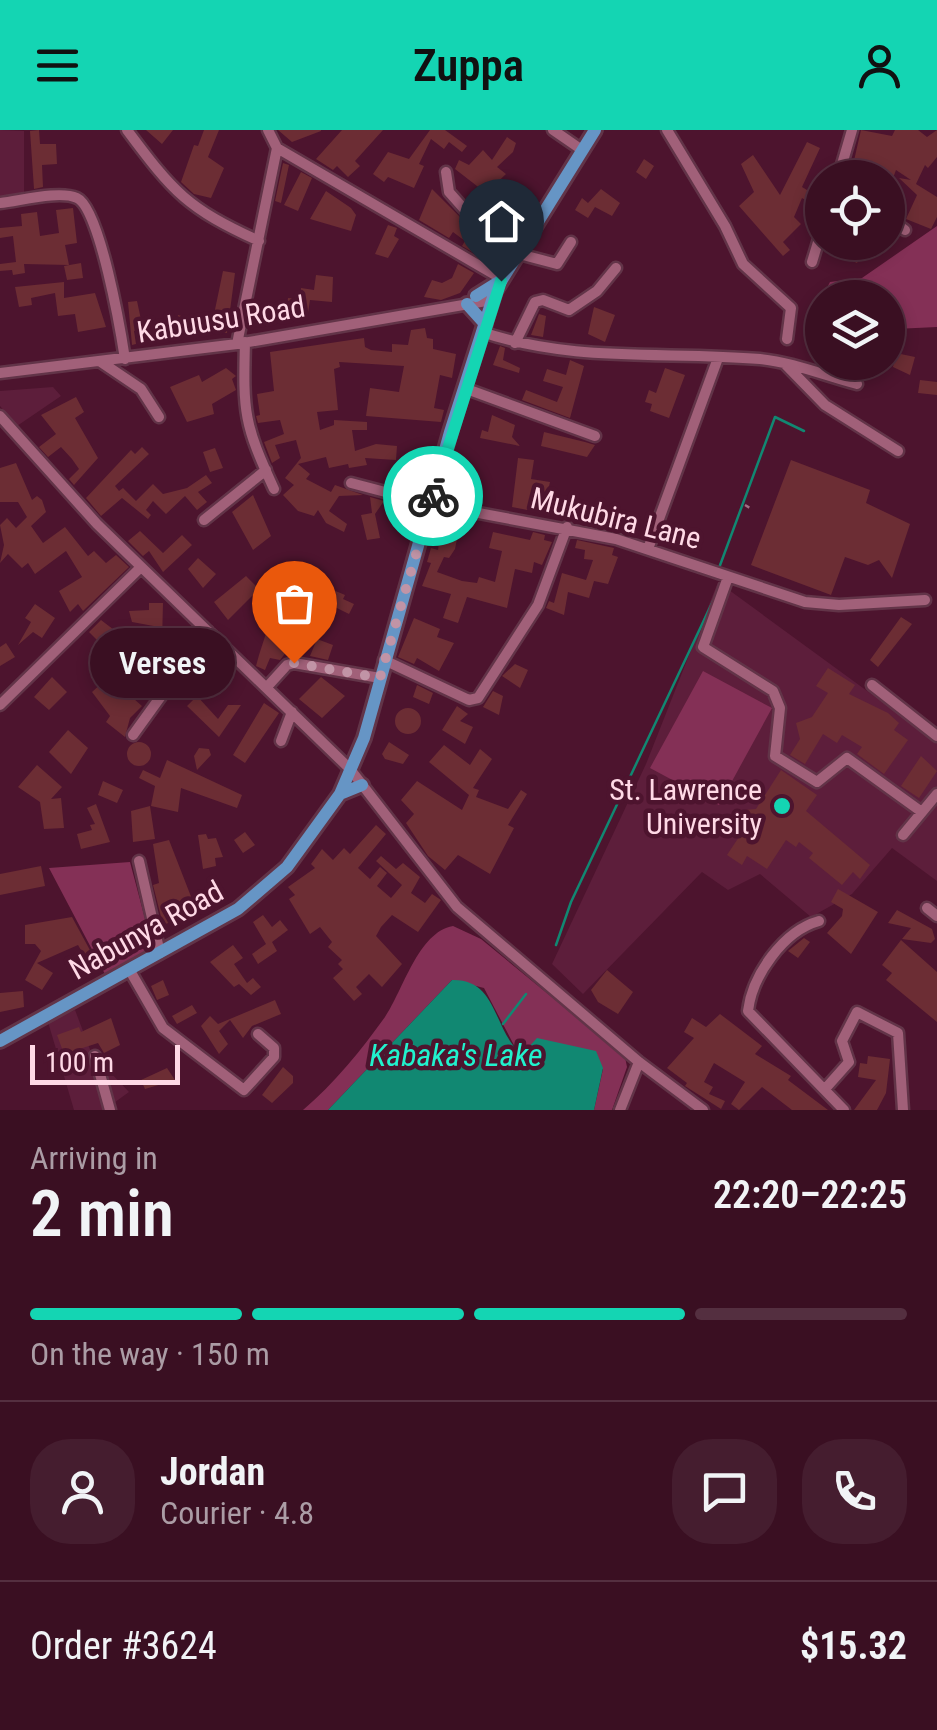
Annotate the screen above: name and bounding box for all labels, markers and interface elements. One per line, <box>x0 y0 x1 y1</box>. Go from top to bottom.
icon: menu <box>30 38 85 93</box>
icon: person <box>852 38 907 93</box>
text: Zuppa <box>413 39 524 92</box>
map controls <box>805 160 905 380</box>
button: locate <box>805 160 905 260</box>
pin <box>459 179 544 282</box>
icon: home <box>474 194 529 249</box>
button: layers <box>805 280 905 380</box>
street label: Kabuusu Road <box>134 288 308 350</box>
courier <box>383 446 483 546</box>
icon: bike <box>406 469 461 524</box>
street label: Mukubira Lane <box>527 480 705 556</box>
pin <box>252 561 337 664</box>
icon: bag <box>267 576 322 631</box>
callout: Verses <box>89 628 234 698</box>
text: Verses <box>119 644 206 682</box>
place label: St. Lawrence University <box>609 772 762 841</box>
marker: St. Lawrence University <box>771 795 793 817</box>
street label: Nabunya Road <box>63 873 229 987</box>
water label: Kabaka's Lake <box>369 1036 543 1074</box>
scale bar <box>30 1040 180 1084</box>
text: 100 m <box>45 1046 114 1079</box>
text: Arriving in <box>30 1139 158 1177</box>
text: 22:20–22:25 <box>713 1173 907 1217</box>
text: 2 min <box>30 1176 174 1252</box>
text: On the way · 150 m <box>30 1335 270 1373</box>
button: person <box>30 1439 135 1544</box>
button: chat <box>672 1439 777 1544</box>
button: phone <box>802 1439 907 1544</box>
text: Jordan <box>160 1450 265 1494</box>
text: Courier · 4.8 <box>160 1494 314 1532</box>
text: Order #3624 <box>30 1624 217 1668</box>
text: $15.32 <box>800 1624 907 1668</box>

